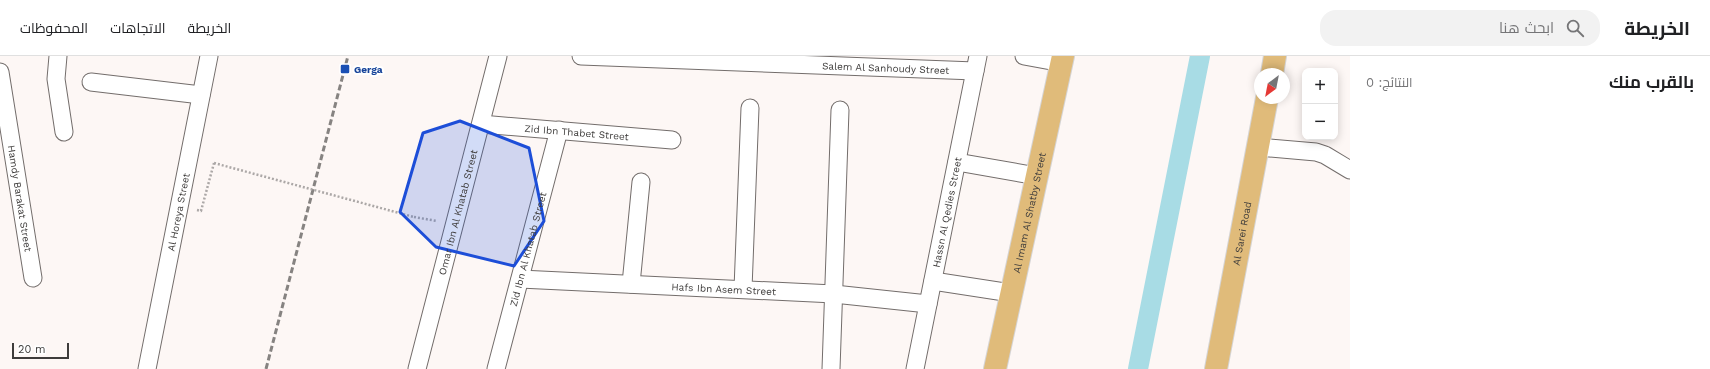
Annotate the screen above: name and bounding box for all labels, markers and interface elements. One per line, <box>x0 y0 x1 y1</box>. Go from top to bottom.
search box <box>1320 10 1600 46</box>
icon: search <box>1564 17 1586 39</box>
text: الخريطة <box>1624 17 1690 40</box>
text: ابحث هنا <box>1499 19 1554 37</box>
text: المحفوظات <box>20 20 88 36</box>
text: الاتجاهات <box>110 20 166 36</box>
text: الخريطة <box>188 20 231 36</box>
street label: Salem Al Sanhoudy Street <box>822 60 950 76</box>
marker: Gerga <box>339 63 351 75</box>
place label: Gerga <box>354 64 383 75</box>
north arrow <box>1254 68 1290 104</box>
map controls <box>1302 68 1338 140</box>
button: + <box>1302 68 1338 104</box>
text: بالقرب منك <box>1609 72 1694 92</box>
text: النتائج: 0 <box>1366 75 1413 90</box>
button: − <box>1302 104 1338 140</box>
street label: Zid Ibn Thabet Street <box>524 122 630 142</box>
street label: Hamdy Barakat Street <box>6 144 34 253</box>
street label: Omar Ibn Al Khatab Street <box>436 148 479 276</box>
street label: Al Imam Al Shatby Street <box>1011 151 1048 274</box>
street label: Hassn Al Qedies Street <box>930 155 963 268</box>
street label: Al Horeya Street <box>165 171 191 252</box>
street label: Zid Ibn Al Khatab Street <box>507 190 548 307</box>
street label: Al Sarei Road <box>1230 200 1253 266</box>
street label: Hafs Ibn Asem Street <box>671 281 777 297</box>
scale bar <box>12 341 69 360</box>
text: 20 m <box>18 343 46 356</box>

